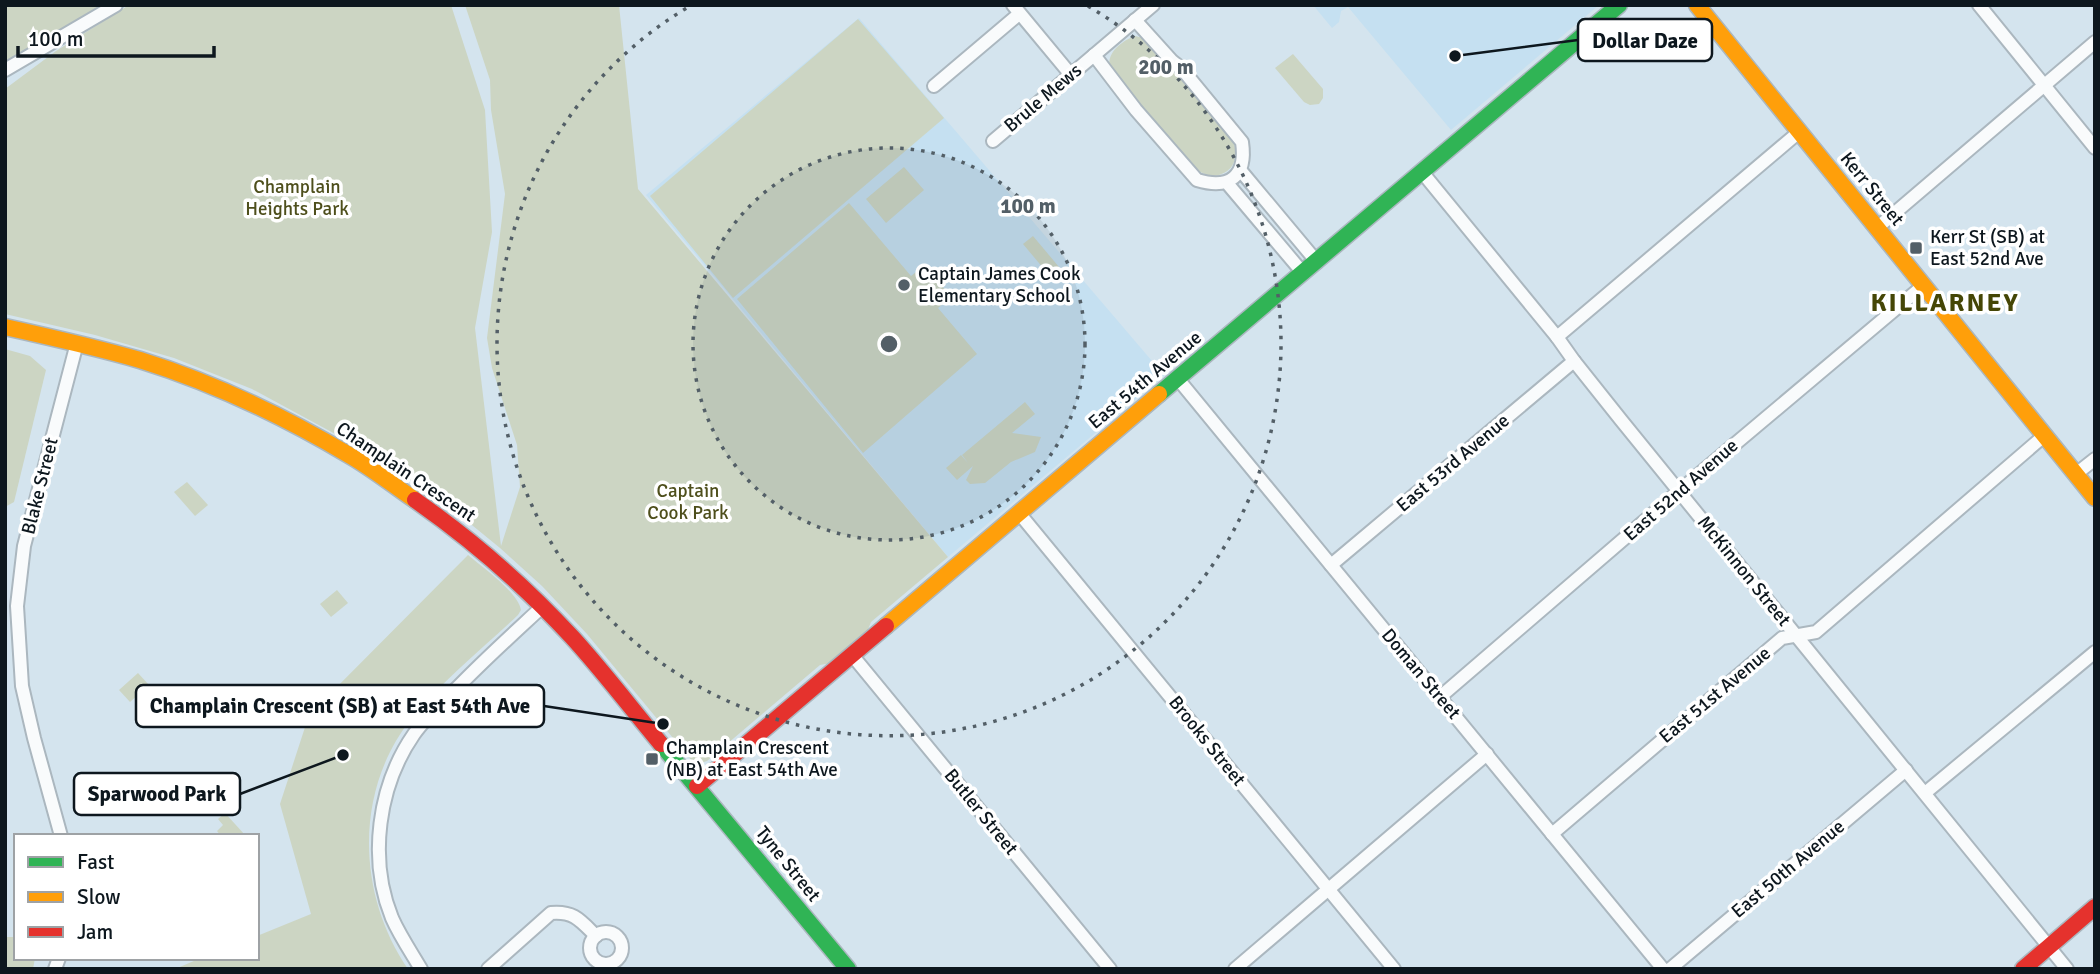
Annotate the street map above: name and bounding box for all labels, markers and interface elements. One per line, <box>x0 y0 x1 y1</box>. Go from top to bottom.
scale bar <box>18 14 214 58</box>
callout: Dollar Daze <box>1578 19 1712 61</box>
text: 100 m <box>28 26 83 52</box>
text: Dollar Daze <box>1592 28 1698 54</box>
text: 200 m <box>1138 54 1194 80</box>
street label: Brule Mews <box>999 58 1087 138</box>
street label: Kerr Street <box>1835 147 1909 231</box>
park label: Champlain Heights Park <box>245 175 349 221</box>
text: 100 m <box>1000 193 1056 219</box>
place label: Kerr St (SB) at East 52nd Ave <box>1930 225 2045 271</box>
marker: Kerr St (SB) at East 52nd Ave <box>1908 240 1924 256</box>
place label: Captain James Cook Elementary School <box>918 262 1081 308</box>
marker: Captain James Cook Elementary School <box>896 277 912 293</box>
district label: KILLARNEY <box>1870 287 2020 319</box>
street label: East 54th Avenue <box>1083 326 1207 434</box>
centre of rings <box>877 332 901 356</box>
street label: East 53rd Avenue <box>1392 409 1514 517</box>
street label: Champlain Crescent <box>332 416 481 528</box>
street label: East 52nd Avenue <box>1619 434 1743 546</box>
street label: Blake Street <box>16 435 64 537</box>
park label: Captain Cook Park <box>647 479 729 525</box>
street label: McKinnon Street <box>1692 511 1796 631</box>
street label: Doman Street <box>1376 624 1466 724</box>
street label: East 51st Avenue <box>1654 641 1776 749</box>
callout: Champlain Crescent (SB) at East 54th Ave <box>136 685 544 727</box>
street label: Brooks Street <box>1163 691 1251 791</box>
text: Champlain Crescent (SB) at East 54th Ave <box>150 693 530 719</box>
place label: Champlain Crescent (NB) at East 54th Ave <box>666 736 838 782</box>
marker: Champlain Crescent (NB) at East 54th Ave <box>644 751 660 767</box>
street label: Butler Street <box>939 764 1023 860</box>
callout: Sparwood Park <box>74 773 240 815</box>
text: Sparwood Park <box>88 781 226 807</box>
street label: East 50th Avenue <box>1726 815 1850 923</box>
street label: Tyne Street <box>750 821 826 907</box>
legend <box>14 834 259 960</box>
text: Fast <box>77 849 114 875</box>
text: Slow <box>77 884 121 910</box>
text: Jam <box>77 919 113 945</box>

